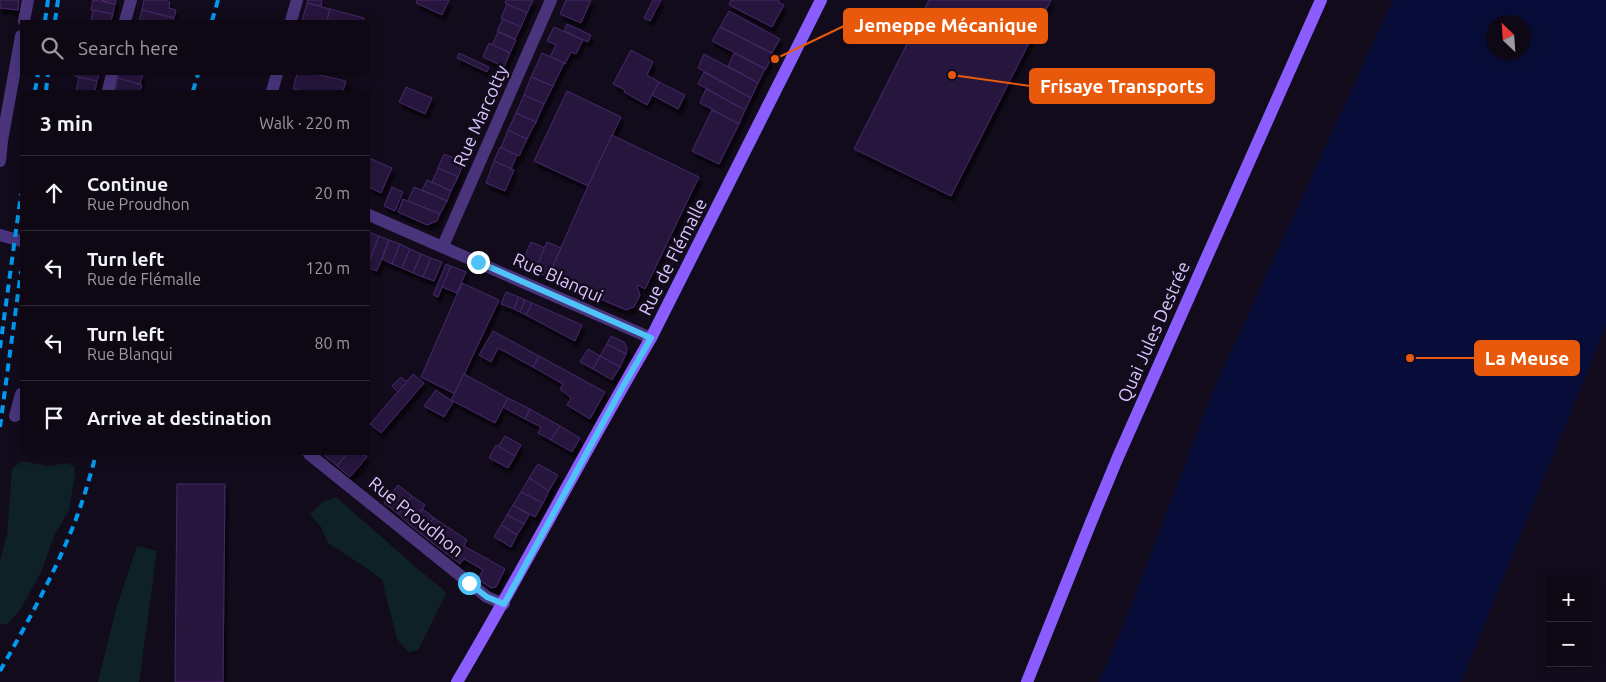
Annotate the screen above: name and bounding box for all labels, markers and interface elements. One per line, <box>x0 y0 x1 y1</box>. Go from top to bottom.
callout: Jemeppe Mécanique <box>844 9 1047 43</box>
text: Jemeppe Mécanique <box>854 14 1038 36</box>
north arrow <box>1486 15 1531 60</box>
search box <box>20 20 370 75</box>
icon: search <box>38 34 66 62</box>
text: Search here <box>78 37 178 59</box>
street label: Rue Marcotty <box>449 61 512 169</box>
callout: Frisaye Transports <box>1030 69 1214 103</box>
text: Frisaye Transports <box>1040 75 1204 97</box>
text: 3 min <box>40 111 93 135</box>
text: Walk · 220 m <box>259 114 350 132</box>
text: Continue <box>87 173 168 195</box>
icon: ahead <box>40 179 68 207</box>
text: 20 m <box>314 184 350 202</box>
text: Rue Proudhon <box>87 195 190 213</box>
street label: Rue de Flémalle <box>634 195 710 318</box>
text: Turn left <box>87 248 165 270</box>
street label: Rue Blanqui <box>510 248 607 306</box>
route end <box>467 251 490 274</box>
icon: left <box>40 254 68 282</box>
street label: Quai Jules Destrée <box>1113 258 1194 405</box>
text: 120 m <box>305 259 350 277</box>
text: Rue de Flémalle <box>87 270 201 288</box>
text: Turn left <box>87 323 165 345</box>
icon: left <box>40 329 68 357</box>
text: 80 m <box>314 334 350 352</box>
callout: La Meuse <box>1475 341 1579 375</box>
text: Rue Blanqui <box>87 345 173 363</box>
text: La Meuse <box>1485 347 1569 369</box>
icon: arrive <box>40 404 68 432</box>
text: Arrive at destination <box>87 407 272 429</box>
street label: Rue Proudhon <box>365 472 468 560</box>
route start <box>458 572 481 595</box>
map controls <box>1546 577 1591 667</box>
button: + <box>1546 577 1591 622</box>
button: − <box>1546 622 1591 667</box>

